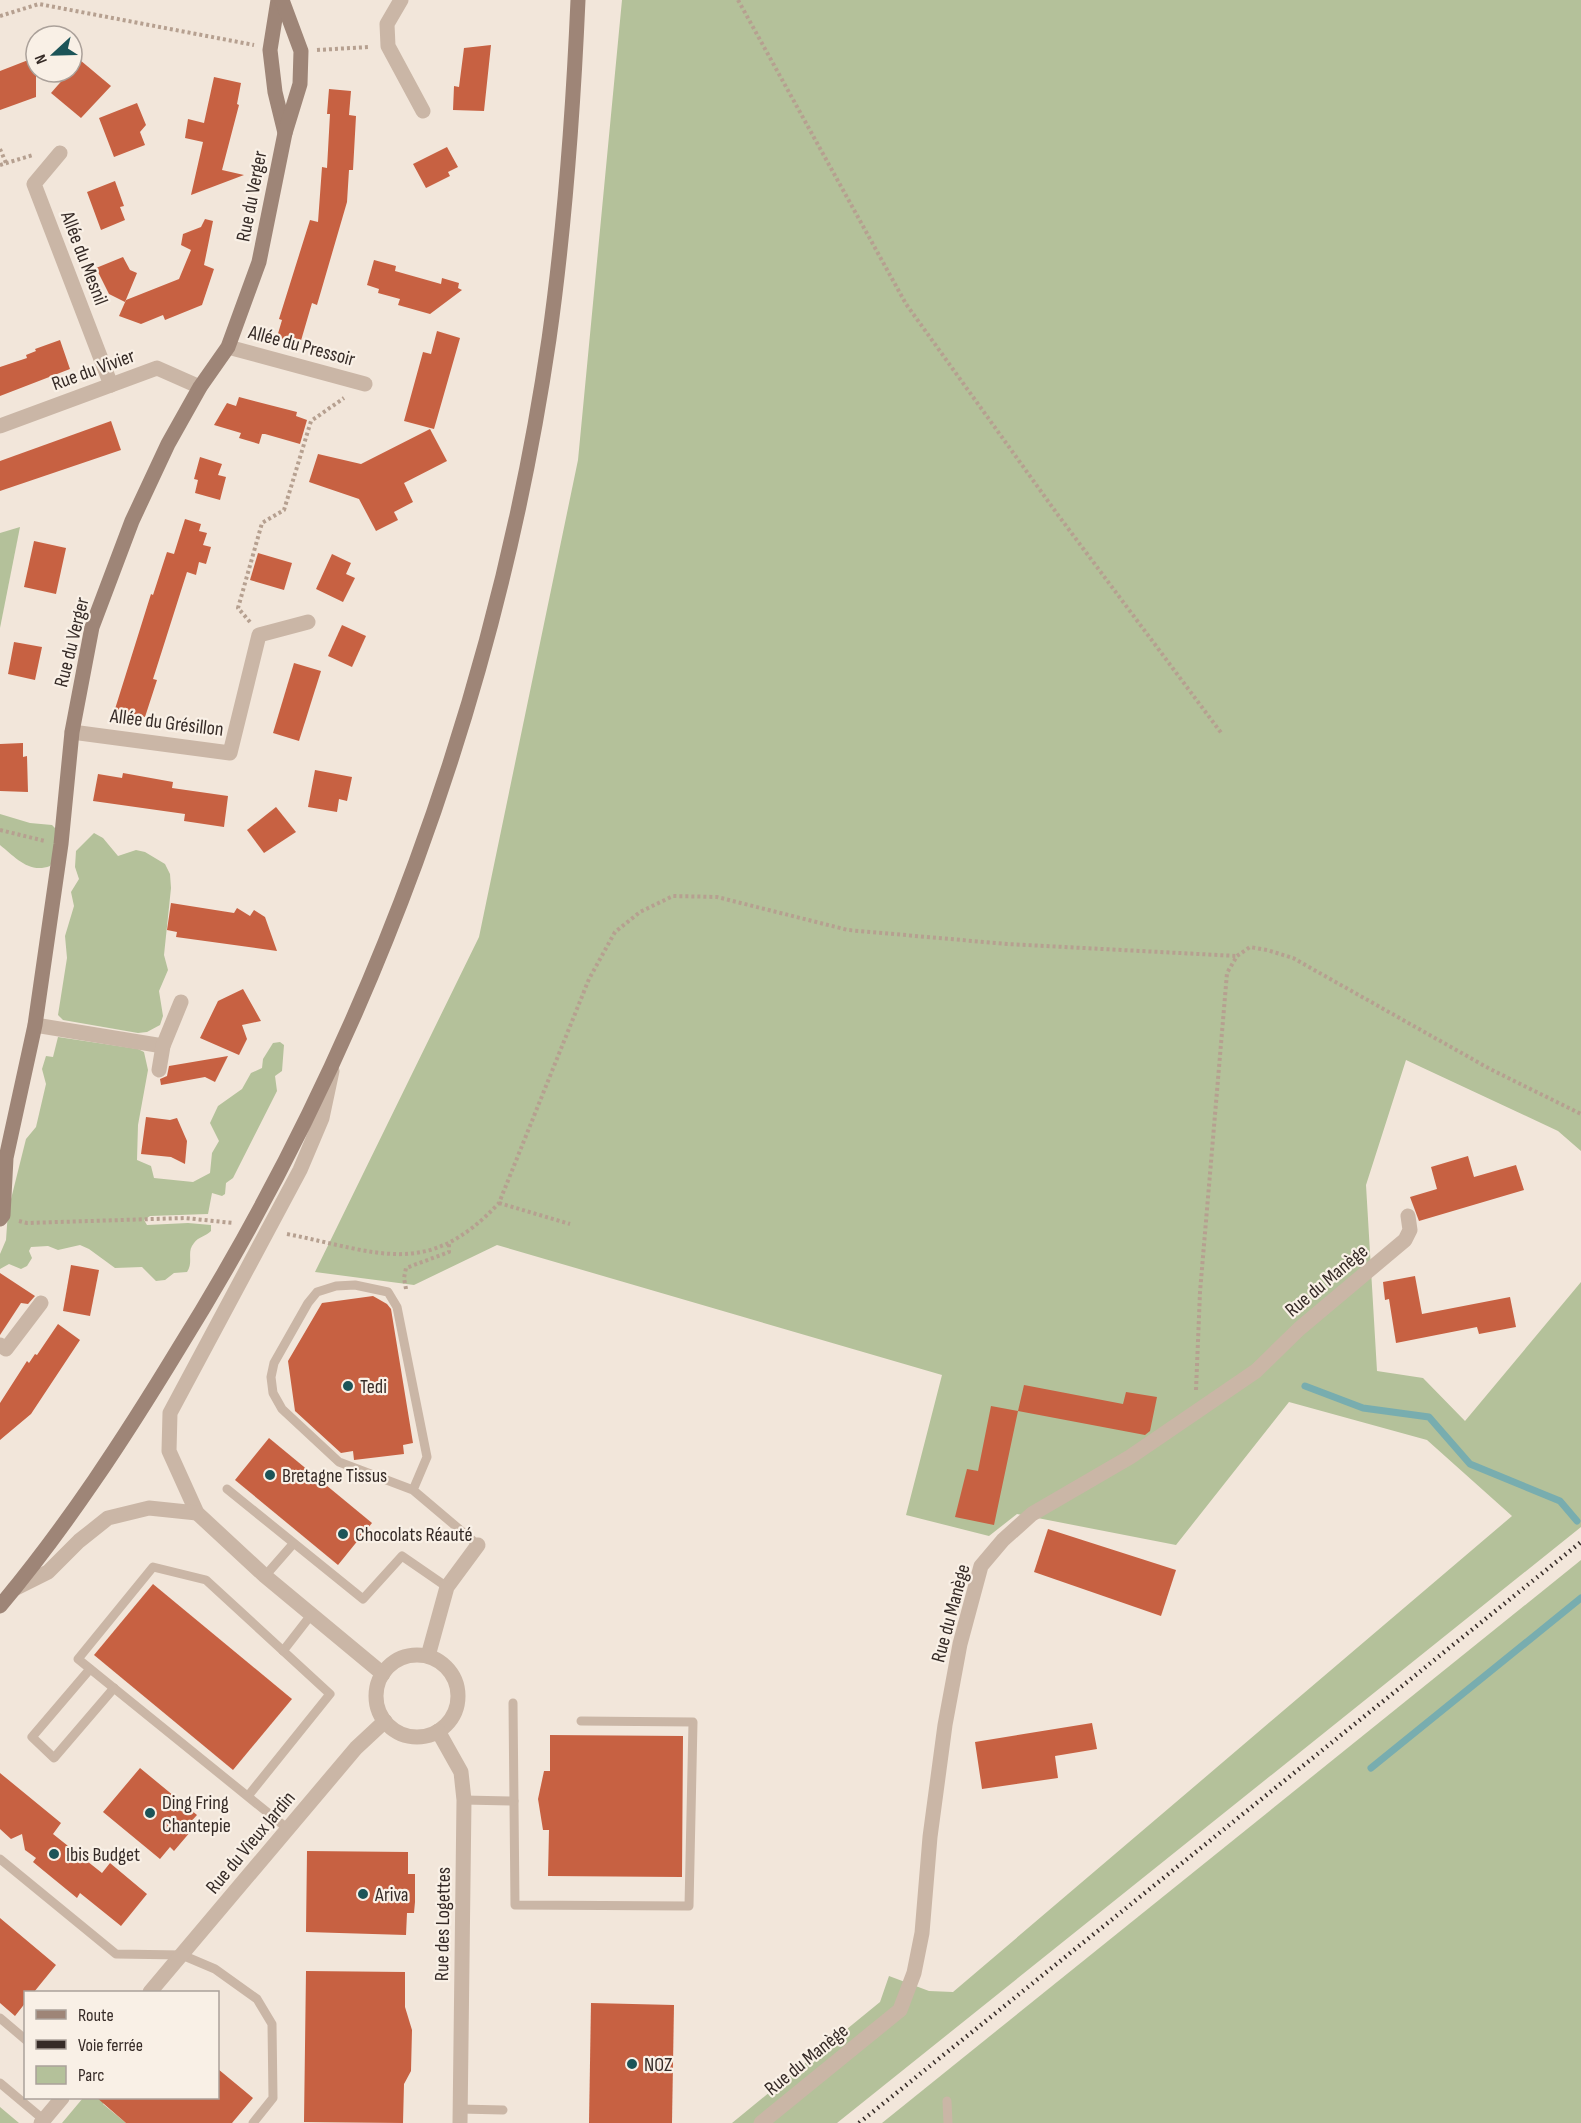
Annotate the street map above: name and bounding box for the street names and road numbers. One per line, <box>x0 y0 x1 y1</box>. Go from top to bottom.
street label: Rue du Verger <box>231 148 273 244</box>
street label: Allée du Mesnil <box>55 207 113 309</box>
street label: Allée du Pressoir <box>245 320 358 372</box>
street label: Rue du Vivier <box>49 344 138 396</box>
street label: Rue du Verger <box>49 594 95 690</box>
street label: Allée du Grésillon <box>108 704 225 742</box>
street label: Rue du Manège <box>1280 1239 1373 1322</box>
street label: Rue du Manège <box>926 1561 976 1665</box>
street label: Rue du Vieux Jardin <box>201 1787 301 1899</box>
street label: Rue des Logettes <box>430 1867 456 1981</box>
street label: Rue du Manège <box>760 2019 853 2101</box>

